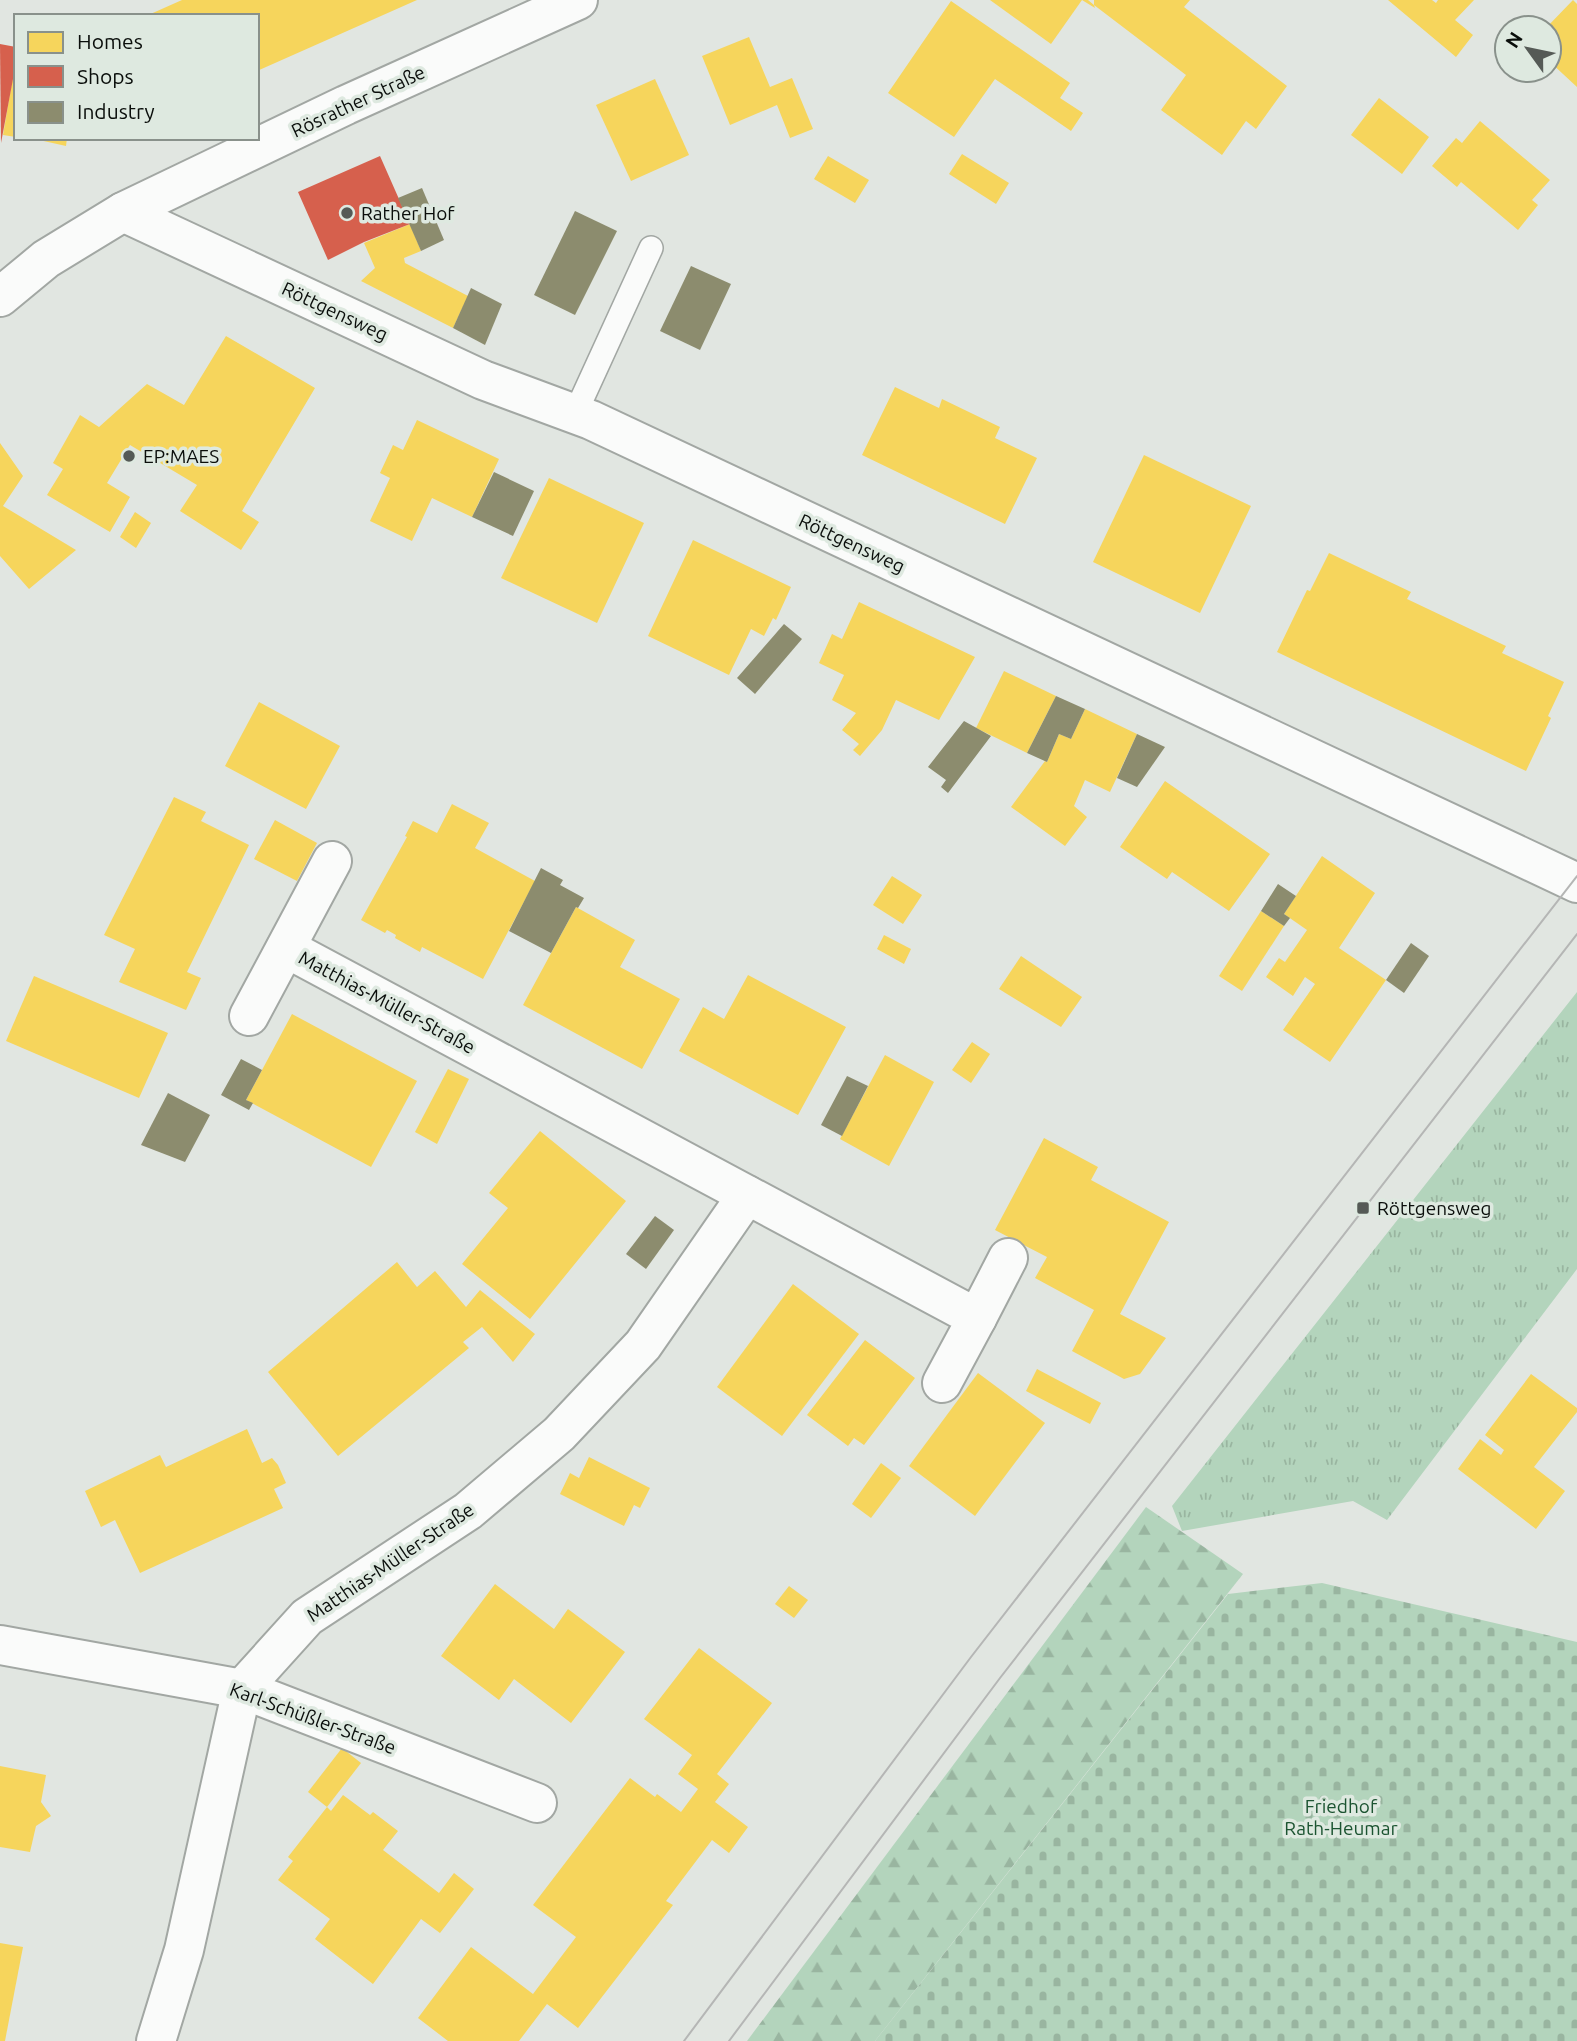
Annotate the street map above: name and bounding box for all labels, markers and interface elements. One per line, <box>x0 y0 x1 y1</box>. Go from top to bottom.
legend <box>14 14 259 140</box>
north arrow <box>1493 14 1563 84</box>
text: N <box>1501 28 1527 52</box>
text: Homes <box>77 29 143 53</box>
street label: Rösrather Straße <box>288 60 428 142</box>
text: Shops <box>77 64 134 88</box>
text: Industry <box>77 99 155 123</box>
place label: Rather Hof <box>361 202 455 224</box>
marker: Rather Hof <box>339 205 355 221</box>
street label: Röttgensweg <box>278 277 392 345</box>
place label: EP:MAES <box>143 445 219 467</box>
marker: EP:MAES <box>121 448 137 464</box>
street label: Röttgensweg <box>795 509 909 577</box>
street label: Matthias-Müller-Straße <box>295 946 479 1058</box>
place label: Röttgensweg <box>1377 1197 1491 1219</box>
marker: Röttgensweg <box>1355 1200 1371 1216</box>
street label: Matthias-Müller-Straße <box>302 1498 478 1626</box>
street label: Karl-Schüßler-Straße <box>227 1678 399 1758</box>
park label: Friedhof Rath-Heumar <box>1284 1795 1398 1839</box>

